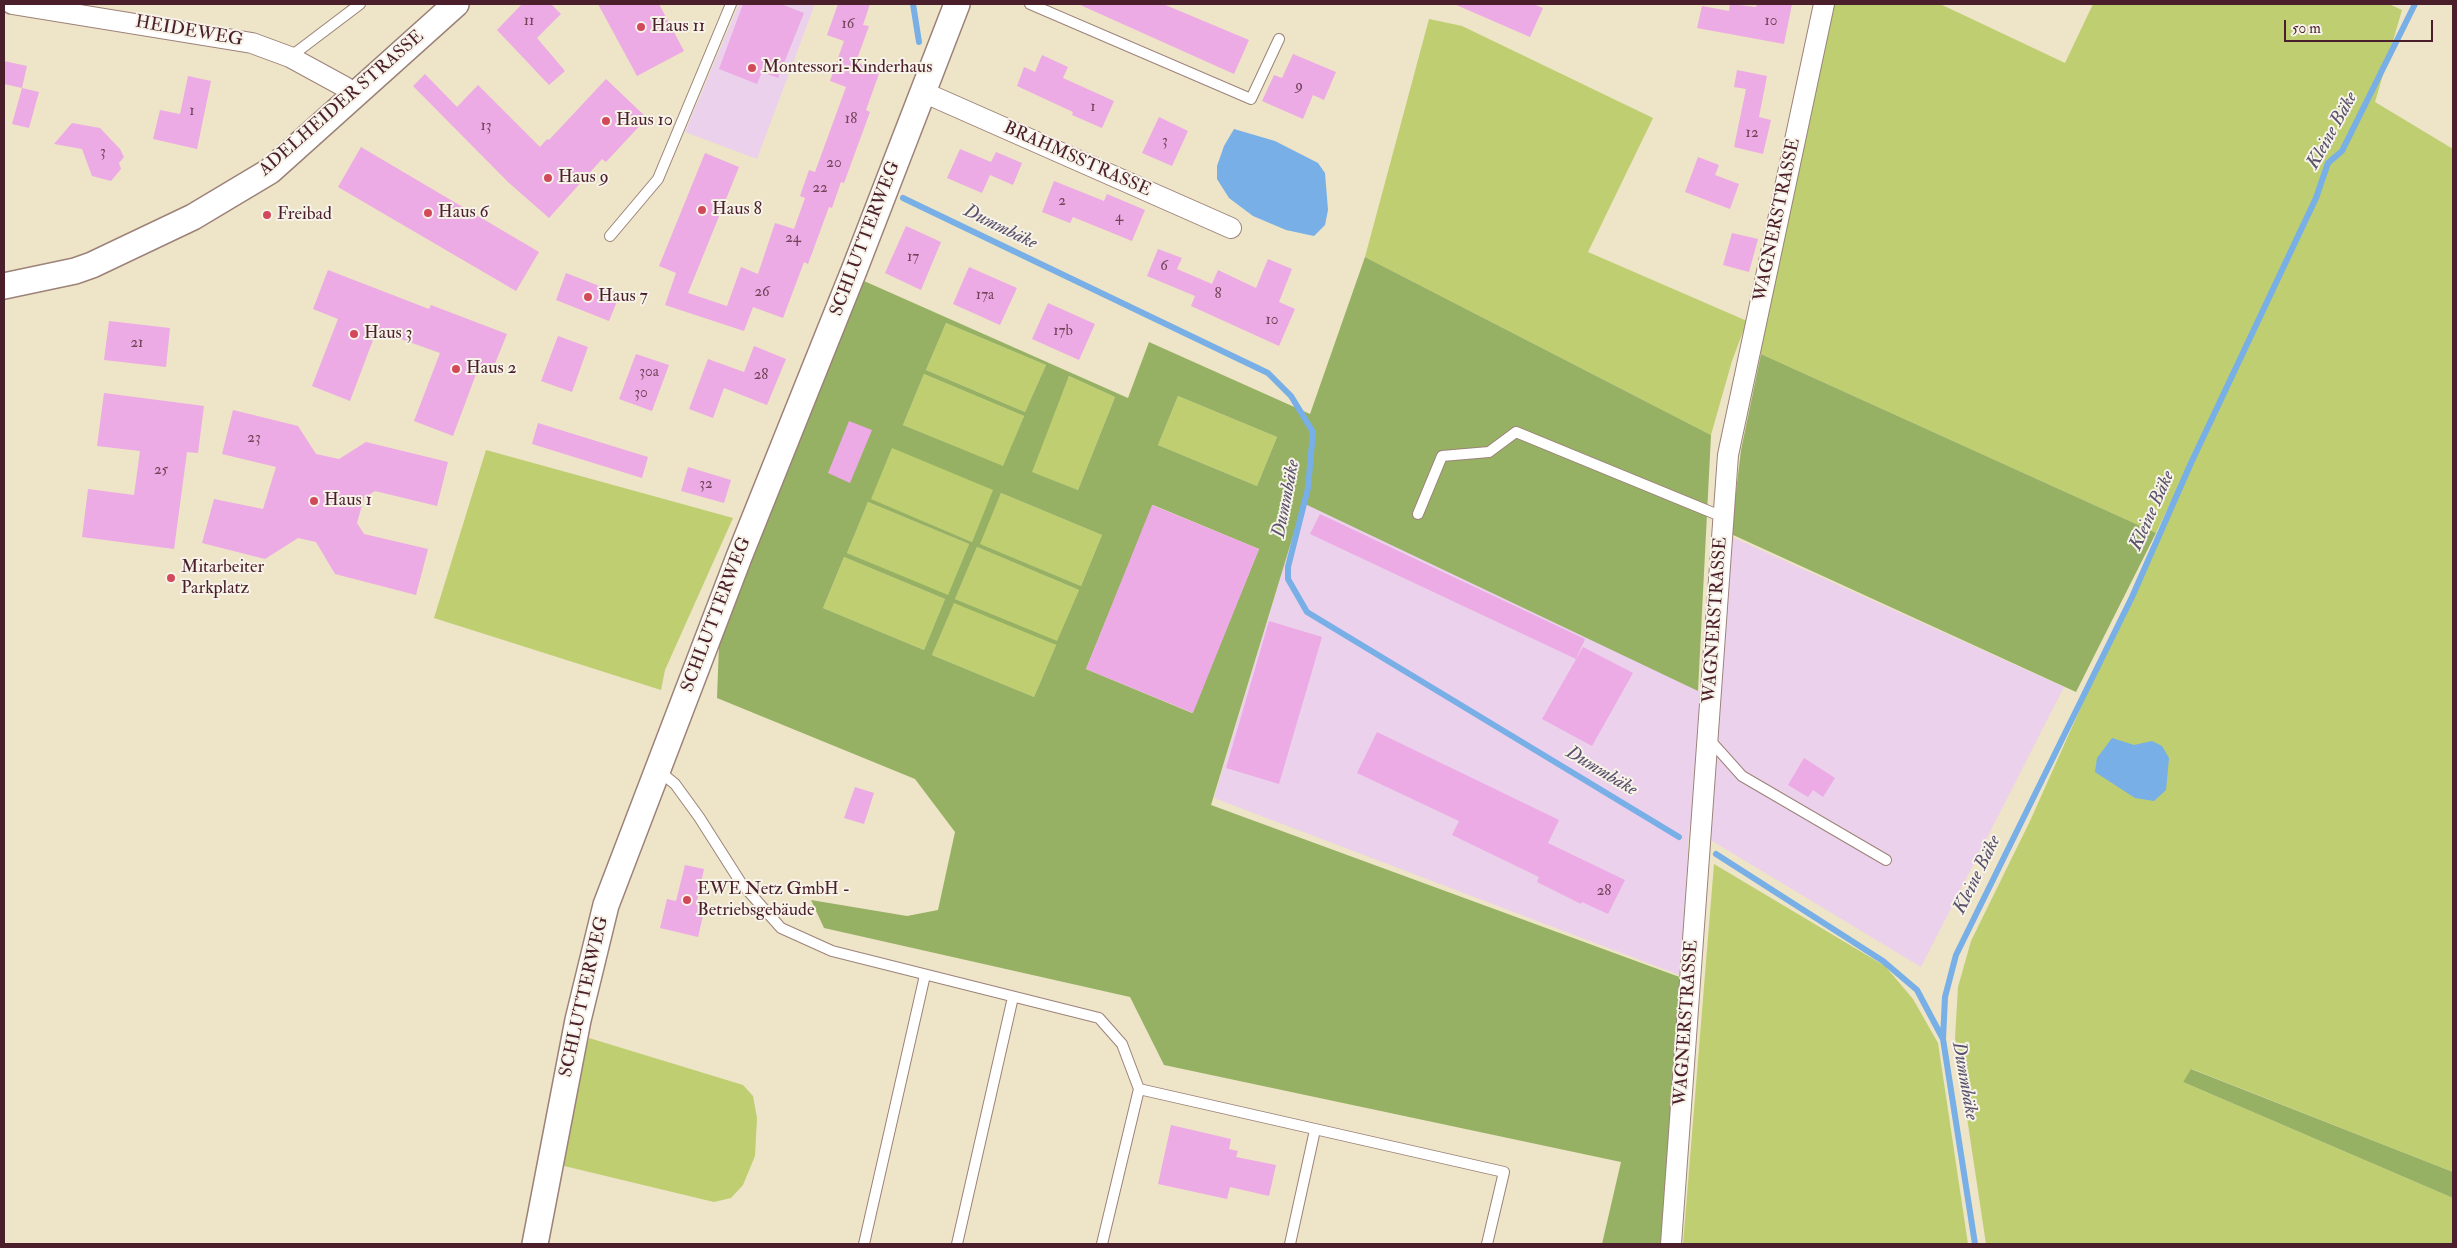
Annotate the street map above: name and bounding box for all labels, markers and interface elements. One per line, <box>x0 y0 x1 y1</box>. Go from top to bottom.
scale bar <box>2287 10 2436 42</box>
street label: HEIDEWEG <box>134 12 244 52</box>
house number: 11 <box>524 13 534 31</box>
house number: 10 <box>1765 13 1777 31</box>
place label: Haus 11 <box>651 16 705 38</box>
house number: 16 <box>842 16 854 34</box>
text: 50 m <box>2292 19 2321 38</box>
marker: Haus 11 <box>635 21 647 33</box>
street label: ADELHEIDER STRASSE <box>255 26 429 182</box>
place label: Montessori-Kinderhaus <box>762 57 932 79</box>
marker: Montessori-Kinderhaus <box>746 62 758 74</box>
house number: 9 <box>1295 78 1303 96</box>
water label: Kleine Bäke <box>2303 88 2363 174</box>
house number: 1 <box>1090 99 1096 117</box>
house number: 1 <box>189 103 195 121</box>
place label: Haus 10 <box>616 110 673 132</box>
house number: 18 <box>845 111 857 129</box>
marker: Haus 10 <box>600 115 612 127</box>
house number: 13 <box>480 118 492 136</box>
street label: BRAHMSSTRASSE <box>1000 118 1154 202</box>
house number: 12 <box>1746 125 1758 143</box>
house number: 3 <box>1162 133 1168 151</box>
street label: WAGNERSTRASSE <box>1750 136 1806 304</box>
house number: 3 <box>100 144 106 162</box>
house number: 20 <box>826 155 842 173</box>
street label: SCHLUTTERWEG <box>826 158 906 320</box>
place label: Haus 9 <box>558 167 609 189</box>
marker: Haus 9 <box>542 172 554 184</box>
house number: 22 <box>812 180 828 198</box>
house number: 2 <box>1058 193 1066 211</box>
place label: Haus 8 <box>712 199 762 221</box>
water label: Dummbäke <box>959 200 1041 256</box>
place label: Haus 6 <box>438 202 488 224</box>
place label: Freibad <box>277 204 332 226</box>
marker: Haus 8 <box>696 204 708 216</box>
marker: Haus 6 <box>422 207 434 219</box>
marker: Freibad <box>261 209 273 221</box>
house number: 4 <box>1115 209 1123 227</box>
house number: 24 <box>785 230 801 248</box>
house number: 17 <box>907 249 919 267</box>
house number: 6 <box>1160 258 1168 276</box>
house number: 26 <box>754 284 770 302</box>
place label: Haus 7 <box>598 286 648 308</box>
house number: 8 <box>1214 286 1222 304</box>
house number: 17a <box>976 287 994 305</box>
marker: Haus 7 <box>582 291 594 303</box>
house number: 10 <box>1266 312 1278 330</box>
place label: Haus 3 <box>364 323 412 345</box>
house number: 17b <box>1053 323 1073 341</box>
marker: Haus 3 <box>348 328 360 340</box>
house number: 21 <box>131 335 143 353</box>
place label: Haus 2 <box>466 358 517 380</box>
marker: Haus 2 <box>450 363 462 375</box>
house number: 30a <box>639 364 659 382</box>
house number: 28 <box>754 367 768 385</box>
house number: 30 <box>634 385 648 403</box>
house number: 23 <box>247 430 261 448</box>
water label: Dummbäke <box>1268 458 1306 540</box>
house number: 25 <box>154 462 168 480</box>
water label: Kleine Bäke <box>2125 468 2181 554</box>
house number: 32 <box>699 476 713 494</box>
place label: Haus 1 <box>324 490 372 512</box>
marker: Haus 1 <box>308 495 320 507</box>
street label: SCHLUTTERWEG <box>677 534 757 696</box>
street label: WAGNERSTRASSE <box>1699 536 1733 704</box>
place label: Mitarbeiter Parkplatz <box>181 557 264 600</box>
marker: Mitarbeiter Parkplatz <box>165 572 177 584</box>
water label: Dummbäke <box>1561 742 1641 802</box>
water label: Kleine Bäke <box>1949 832 2007 918</box>
place label: EWE Netz GmbH - Betriebsgebäude <box>697 879 850 922</box>
house number: 28 <box>1597 883 1611 901</box>
marker: EWE Netz GmbH - Betriebsgebäude <box>681 894 693 906</box>
street label: SCHLUTTERWEG <box>556 915 614 1079</box>
street label: WAGNERSTRASSE <box>1670 939 1704 1107</box>
water label: Dummbäke <box>1946 1040 1982 1122</box>

